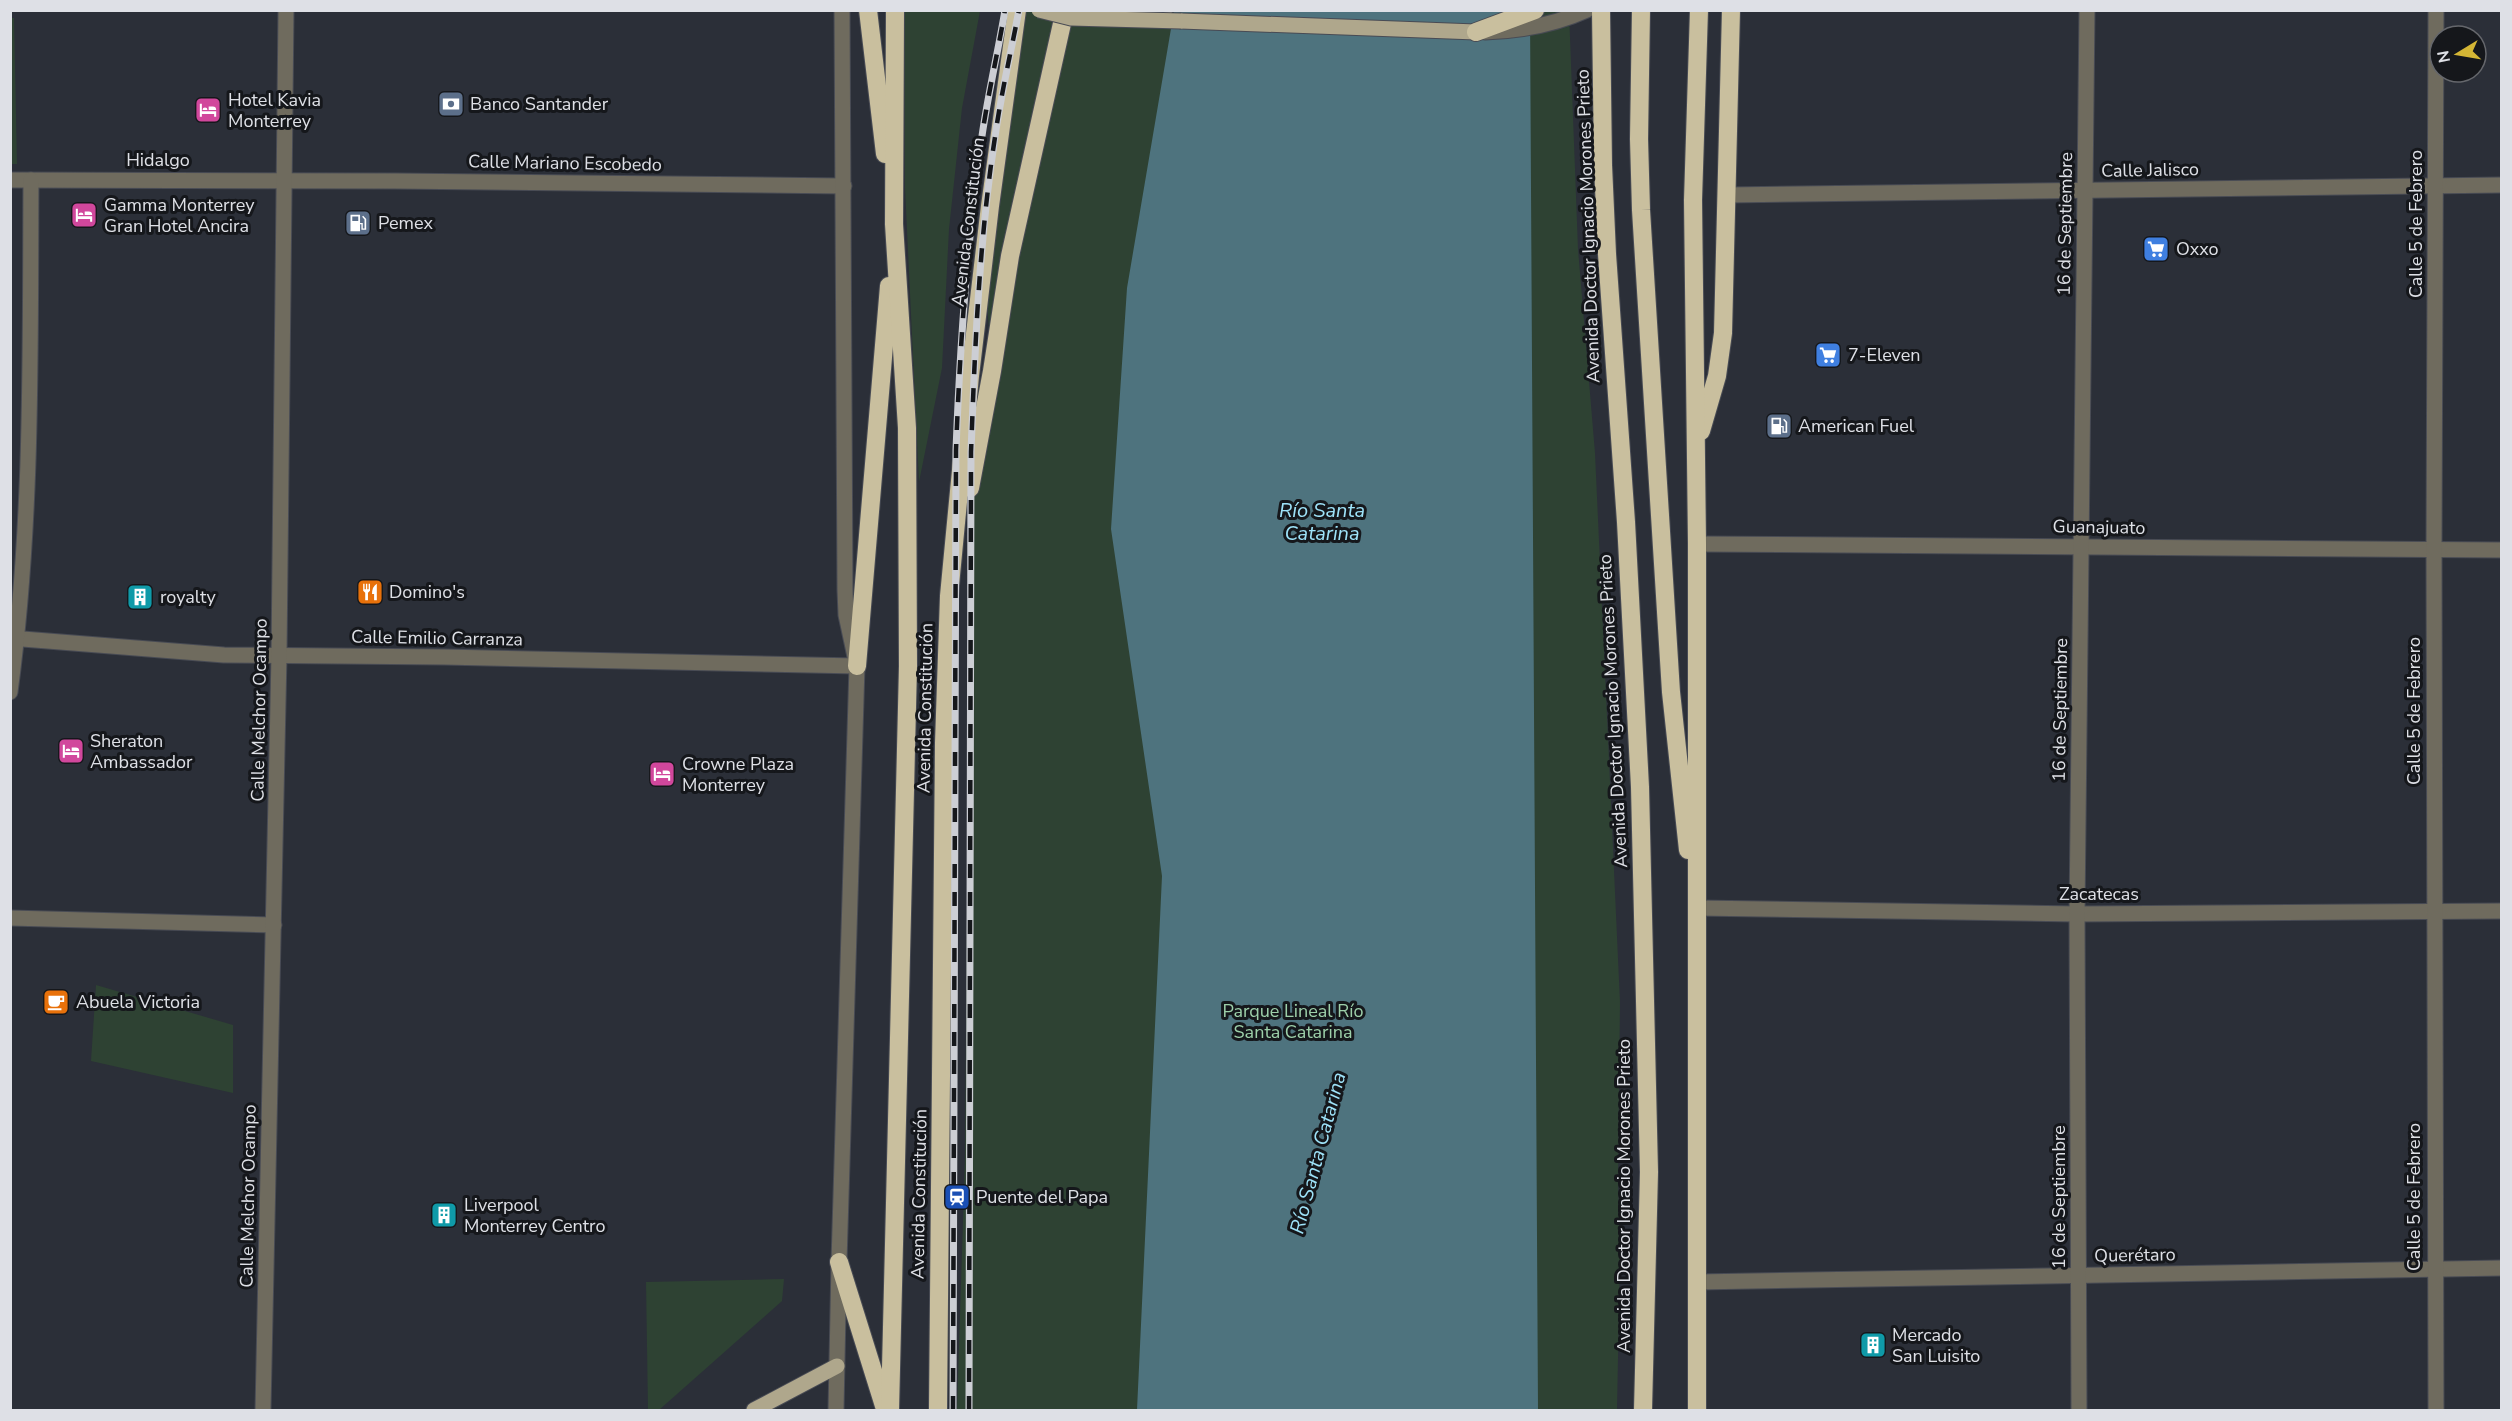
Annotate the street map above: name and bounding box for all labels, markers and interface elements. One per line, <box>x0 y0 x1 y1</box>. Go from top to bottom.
north arrow <box>2428 24 2488 84</box>
text: N <box>2432 49 2456 65</box>
street label: Avenida Doctor Ignacio Morones Prieto <box>1571 69 1605 383</box>
place label: Hotel Kavia Monterrey <box>228 88 321 133</box>
bank icon: Banco Santander <box>436 89 466 119</box>
place label: Banco Santander <box>470 92 609 116</box>
hotel icon: Hotel Kavia Monterrey <box>193 95 223 125</box>
street label: Avenida Constitución <box>946 136 990 308</box>
street label: Hidalgo <box>126 148 190 172</box>
street label: Calle Mariano Escobedo <box>468 149 662 177</box>
street label: Calle 5 de Febrero <box>2404 150 2428 298</box>
street label: 16 de Septiembre <box>2052 152 2078 296</box>
street label: Calle Jalisco <box>2101 157 2199 183</box>
place label: Gamma Monterrey Gran Hotel Ancira <box>104 193 255 238</box>
hotel icon: Gamma Monterrey Gran Hotel Ancira <box>69 200 99 230</box>
fuel station icon: Pemex <box>343 208 373 238</box>
place label: Pemex <box>378 211 433 235</box>
supermarket icon: Oxxo <box>2141 234 2171 264</box>
place label: Oxxo <box>2176 237 2219 261</box>
supermarket icon: 7-Eleven <box>1813 340 1843 370</box>
place label: 7-Eleven <box>1848 343 1921 367</box>
fuel station icon: American Fuel <box>1764 411 1794 441</box>
place label: American Fuel <box>1798 414 1915 438</box>
water label: Río Santa Catarina <box>1279 497 1365 547</box>
street label: Guanajuato <box>2053 514 2145 540</box>
street label: Avenida Doctor Ignacio Morones Prieto <box>1593 554 1633 868</box>
restaurant icon: Domino's <box>355 577 385 607</box>
place label: Domino's <box>389 580 465 604</box>
building icon: royalty <box>125 582 155 612</box>
place label: royalty <box>160 585 216 609</box>
street label: Calle Melchor Ocampo <box>245 618 273 802</box>
street label: Avenida Constitución <box>912 623 938 793</box>
street label: Calle Emilio Carranza <box>351 625 523 651</box>
street label: Calle 5 de Febrero <box>2402 637 2426 785</box>
street label: 16 de Septiembre <box>2047 638 2073 782</box>
place label: Sheraton Ambassador <box>90 729 193 774</box>
hotel icon: Sheraton Ambassador <box>56 736 86 766</box>
place label: Crowne Plaza Monterrey <box>682 752 794 797</box>
hotel icon: Crowne Plaza Monterrey <box>647 759 677 789</box>
street label: Zacatecas <box>2059 882 2139 906</box>
cafe icon: Abuela Victoria <box>41 987 71 1017</box>
place label: Abuela Victoria <box>76 990 200 1014</box>
park label: Parque Lineal Río Santa Catarina <box>1222 999 1364 1044</box>
street label: Avenida Doctor Ignacio Morones Prieto <box>1612 1039 1636 1353</box>
water label: Río Santa Catarina <box>1283 1069 1353 1237</box>
street label: Calle Melchor Ocampo <box>234 1104 262 1288</box>
street label: Avenida Constitución <box>906 1109 932 1279</box>
street label: Calle 5 de Febrero <box>2402 1123 2426 1271</box>
street label: 16 de Septiembre <box>2047 1125 2071 1269</box>
station icon: Puente del Papa <box>942 1182 972 1212</box>
place label: Puente del Papa <box>976 1185 1108 1209</box>
place label: Liverpool Monterrey Centro <box>464 1193 605 1238</box>
building icon: Liverpool Monterrey Centro <box>429 1200 459 1230</box>
street label: Querétaro <box>2094 1242 2176 1268</box>
place label: Mercado San Luisito <box>1892 1323 1980 1368</box>
building icon: Mercado San Luisito <box>1858 1330 1888 1360</box>

